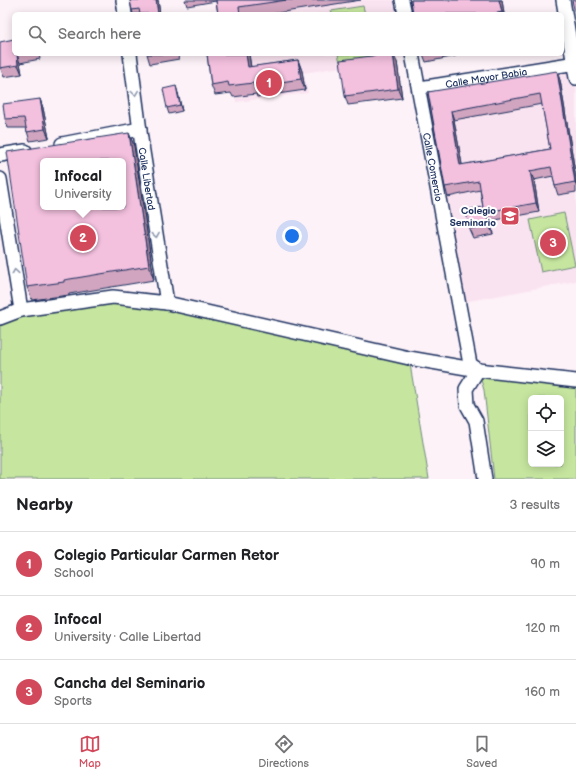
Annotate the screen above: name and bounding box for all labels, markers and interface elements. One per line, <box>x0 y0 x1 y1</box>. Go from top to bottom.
search box <box>12 12 564 56</box>
icon: search <box>26 23 48 45</box>
text: Search here <box>58 25 141 44</box>
street label: Calle Mayor Babia <box>445 66 528 91</box>
pin: 1 <box>256 68 282 98</box>
one-way arrow <box>131 90 140 96</box>
street label: Calle Comercio <box>420 132 445 203</box>
street label: Calle Libertad <box>135 147 157 211</box>
popup <box>40 158 126 210</box>
text: Infocal <box>54 167 102 186</box>
text: University <box>54 186 112 202</box>
place label: Colegio Seminario <box>450 205 496 229</box>
school or university icon: Colegio Seminario <box>499 205 521 227</box>
pin: 2 <box>70 223 96 253</box>
your location <box>282 226 302 246</box>
pin: 3 <box>540 228 566 258</box>
one-way arrow <box>151 232 160 238</box>
one-way arrow <box>11 269 20 275</box>
map controls <box>528 395 564 467</box>
button: locate <box>528 395 564 431</box>
button: layers <box>528 431 564 467</box>
text: Nearby <box>16 495 73 515</box>
text: 3 results <box>509 497 560 513</box>
text: Colegio Particular Carmen Retor <box>54 546 279 565</box>
text: 1 <box>26 556 32 572</box>
text: 90 m <box>531 556 560 572</box>
text: School <box>54 565 94 581</box>
text: Infocal <box>54 610 102 629</box>
text: 2 <box>25 620 33 636</box>
text: 120 m <box>525 620 560 636</box>
text: University · Calle Libertad <box>54 629 201 645</box>
text: Cancha del Seminario <box>54 674 205 693</box>
text: 3 <box>25 684 33 700</box>
text: 160 m <box>525 684 560 700</box>
text: Sports <box>54 693 92 709</box>
tab: Map <box>79 733 101 770</box>
tab: Directions <box>258 733 309 770</box>
tab: Saved <box>466 733 497 770</box>

